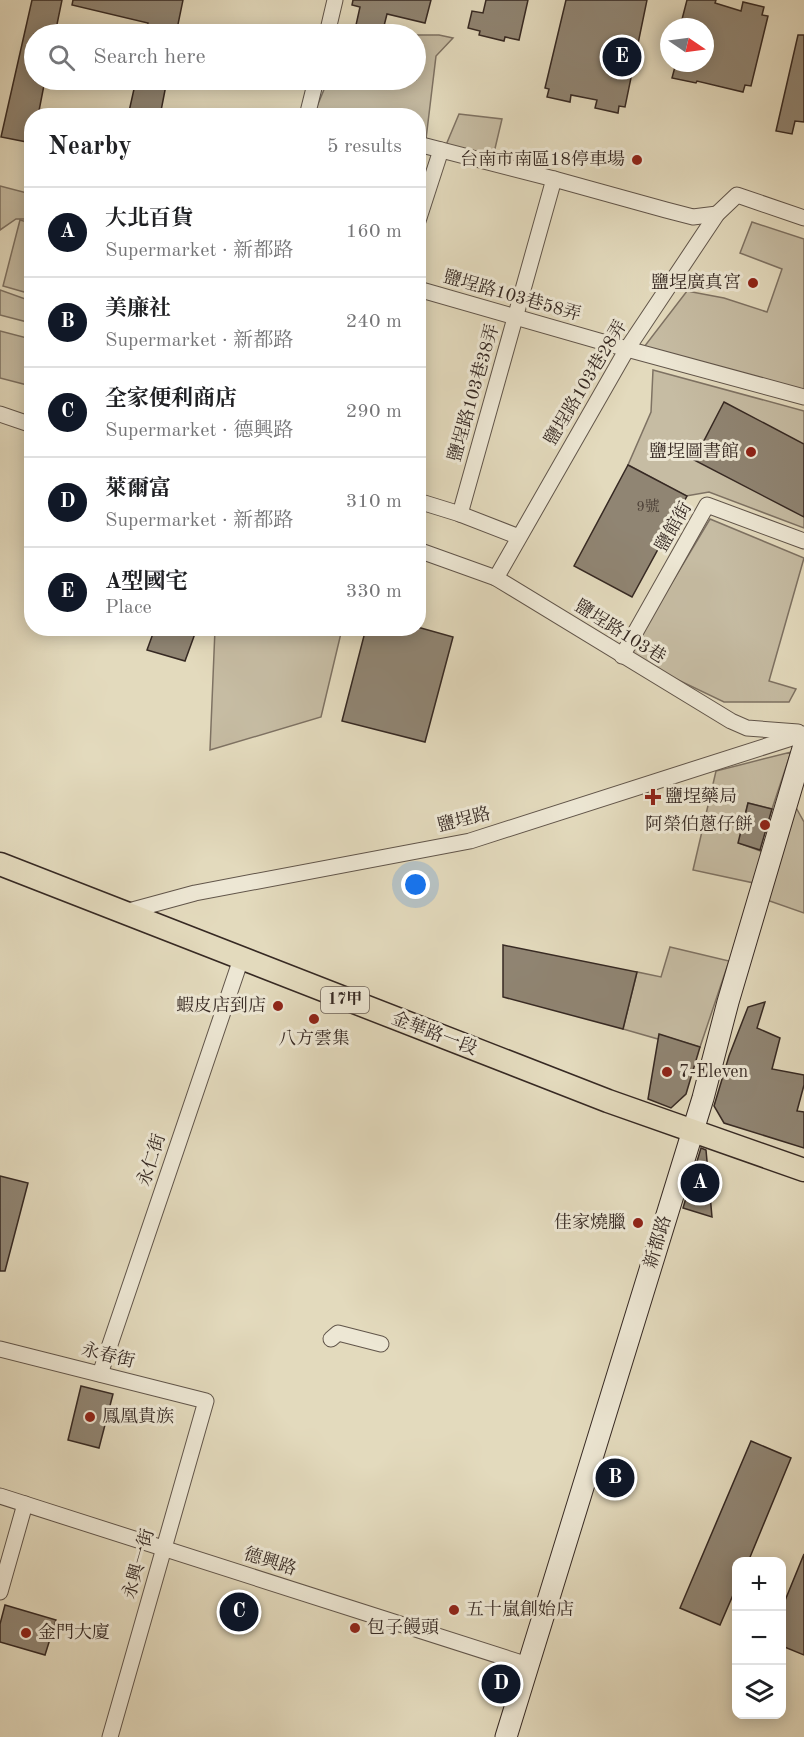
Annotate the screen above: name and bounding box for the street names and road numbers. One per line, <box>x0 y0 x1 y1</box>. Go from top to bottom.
street label: 鹽埕路103巷58弄 <box>441 266 583 324</box>
street label: 鹽埕路103巷28弄 <box>540 316 630 449</box>
street label: 鹽埕路103巷38弄 <box>444 322 502 464</box>
street label: 鹽館街 <box>651 498 695 555</box>
street label: 鹽埕路103巷 <box>571 595 670 667</box>
street label: 鹽埕路 <box>435 803 492 835</box>
road number: 17甲 <box>321 987 369 1013</box>
street label: 金華路一段 <box>389 1008 480 1059</box>
street label: 永仁街 <box>133 1131 169 1188</box>
street label: 新都路 <box>640 1213 675 1270</box>
street label: 永春街 <box>80 1339 137 1371</box>
street label: 永興一街 <box>119 1526 158 1601</box>
street label: 德興路 <box>242 1543 299 1579</box>

